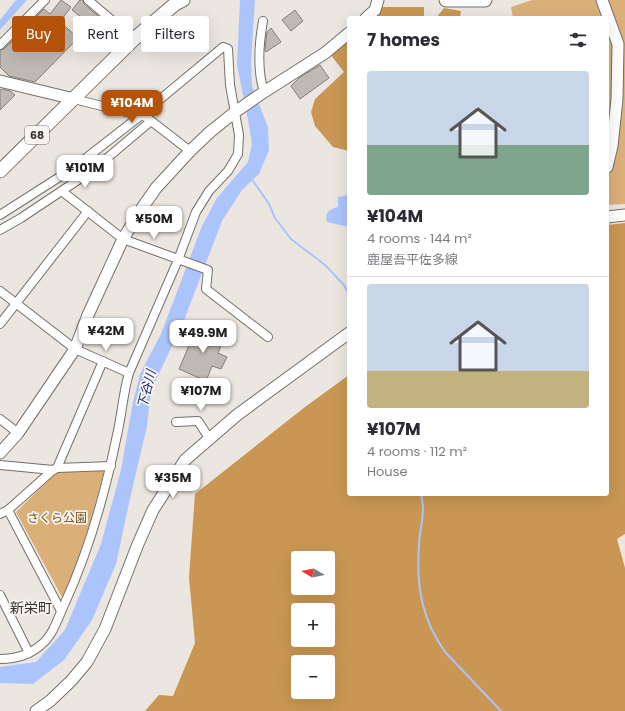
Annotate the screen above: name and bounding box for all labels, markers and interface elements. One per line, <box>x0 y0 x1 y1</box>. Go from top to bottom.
chip: Buy <box>12 16 65 52</box>
chip: Rent <box>73 16 133 52</box>
chip: Filters <box>141 16 209 52</box>
text: 7 homes <box>367 28 440 52</box>
icon: filters <box>567 29 589 51</box>
pin: ¥104M <box>104 90 160 124</box>
text: ¥104M <box>111 93 153 112</box>
icon: home <box>442 97 514 169</box>
road number: 68 <box>25 126 49 144</box>
pin: ¥101M <box>57 155 113 189</box>
text: ¥101M <box>66 158 104 177</box>
text: ¥104M <box>367 204 423 228</box>
pin: ¥50M <box>130 206 178 240</box>
text: ¥50M <box>135 209 173 228</box>
text: 4 rooms · 144 m² <box>367 229 472 248</box>
text: 鹿屋吾平佐多線 <box>367 250 458 269</box>
icon: home <box>442 310 514 382</box>
pin: ¥42M <box>82 318 130 352</box>
pin: ¥49.9M <box>170 320 236 354</box>
text: ¥42M <box>88 321 124 340</box>
text: ¥49.9M <box>178 323 228 342</box>
water label: 下谷川 <box>133 366 161 410</box>
pin: ¥107M <box>173 378 229 412</box>
text: ¥107M <box>181 381 221 400</box>
text: ¥107M <box>367 417 421 441</box>
text: 4 rooms · 112 m² <box>367 442 467 461</box>
text: House <box>367 462 407 481</box>
pin: ¥35M <box>149 465 197 499</box>
text: ¥35M <box>155 468 191 487</box>
park label: さくら公園 <box>27 509 87 526</box>
north arrow <box>291 551 335 595</box>
map controls <box>291 551 335 699</box>
district label: 新栄町 <box>10 598 52 618</box>
button: + <box>291 603 335 647</box>
button: − <box>291 655 335 699</box>

